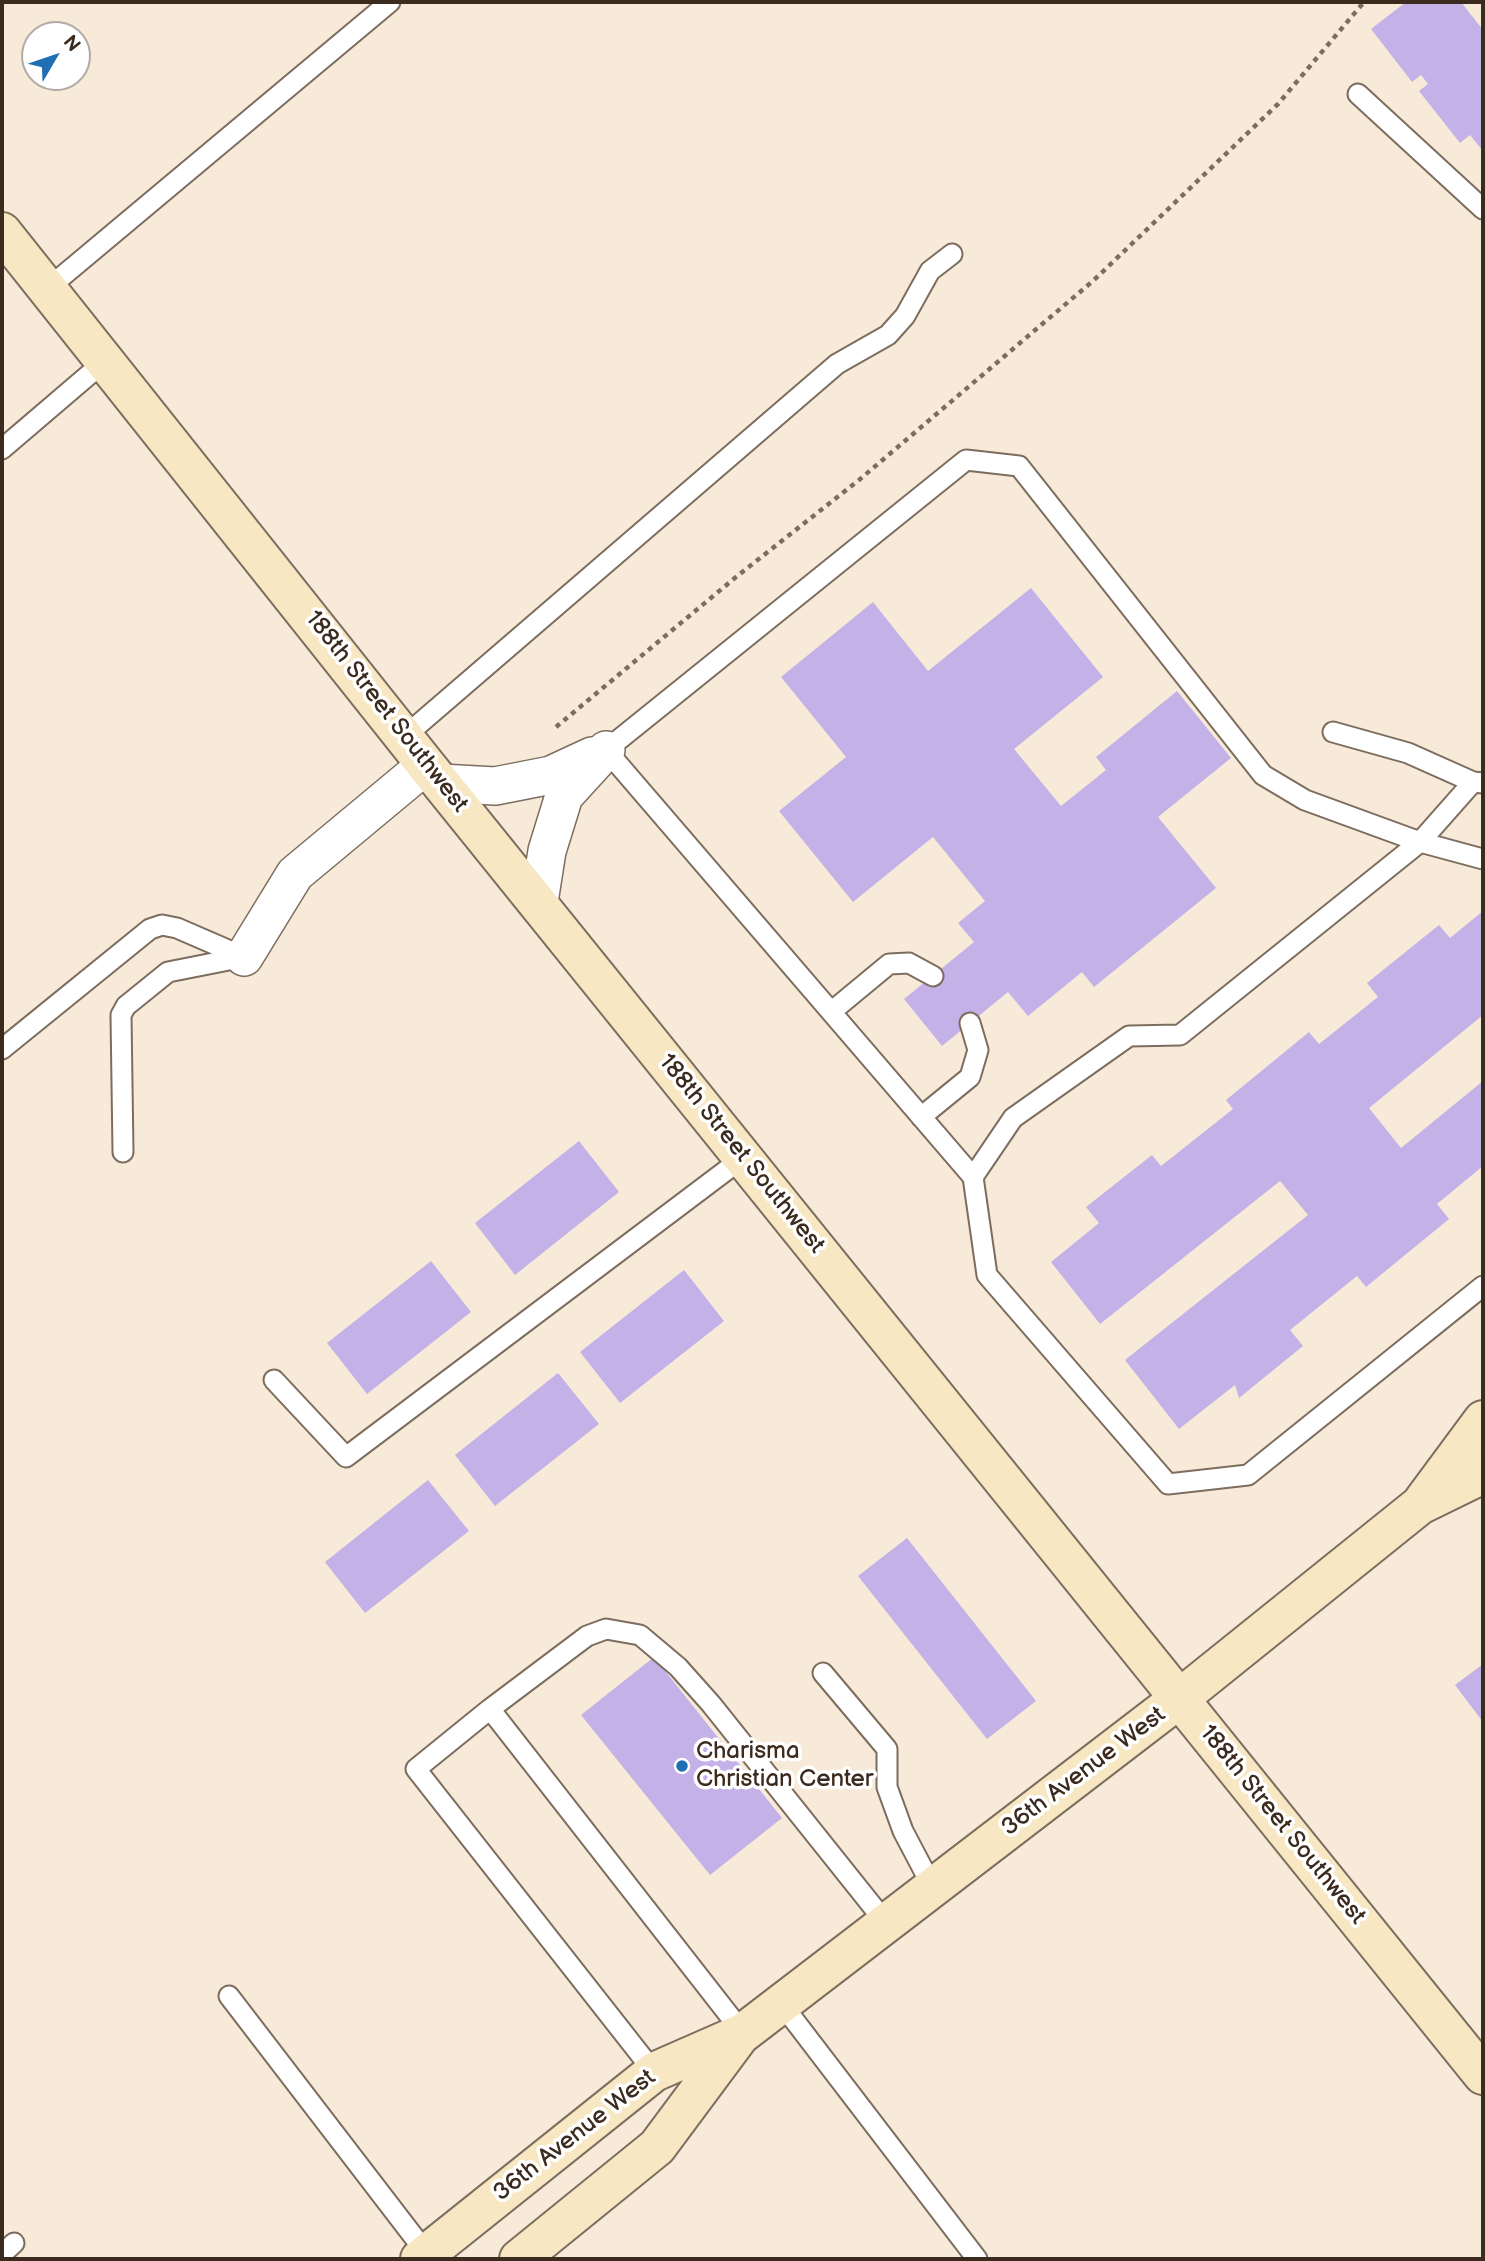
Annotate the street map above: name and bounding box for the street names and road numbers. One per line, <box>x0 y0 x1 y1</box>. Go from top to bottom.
street label: 188th Street Southwest <box>298 605 474 819</box>
street label: 188th Street Southwest <box>652 1049 830 1259</box>
street label: 36th Avenue West <box>996 1701 1172 1843</box>
street label: 188th Street Southwest <box>1193 1720 1371 1930</box>
street label: 36th Avenue West <box>488 2064 662 2208</box>

